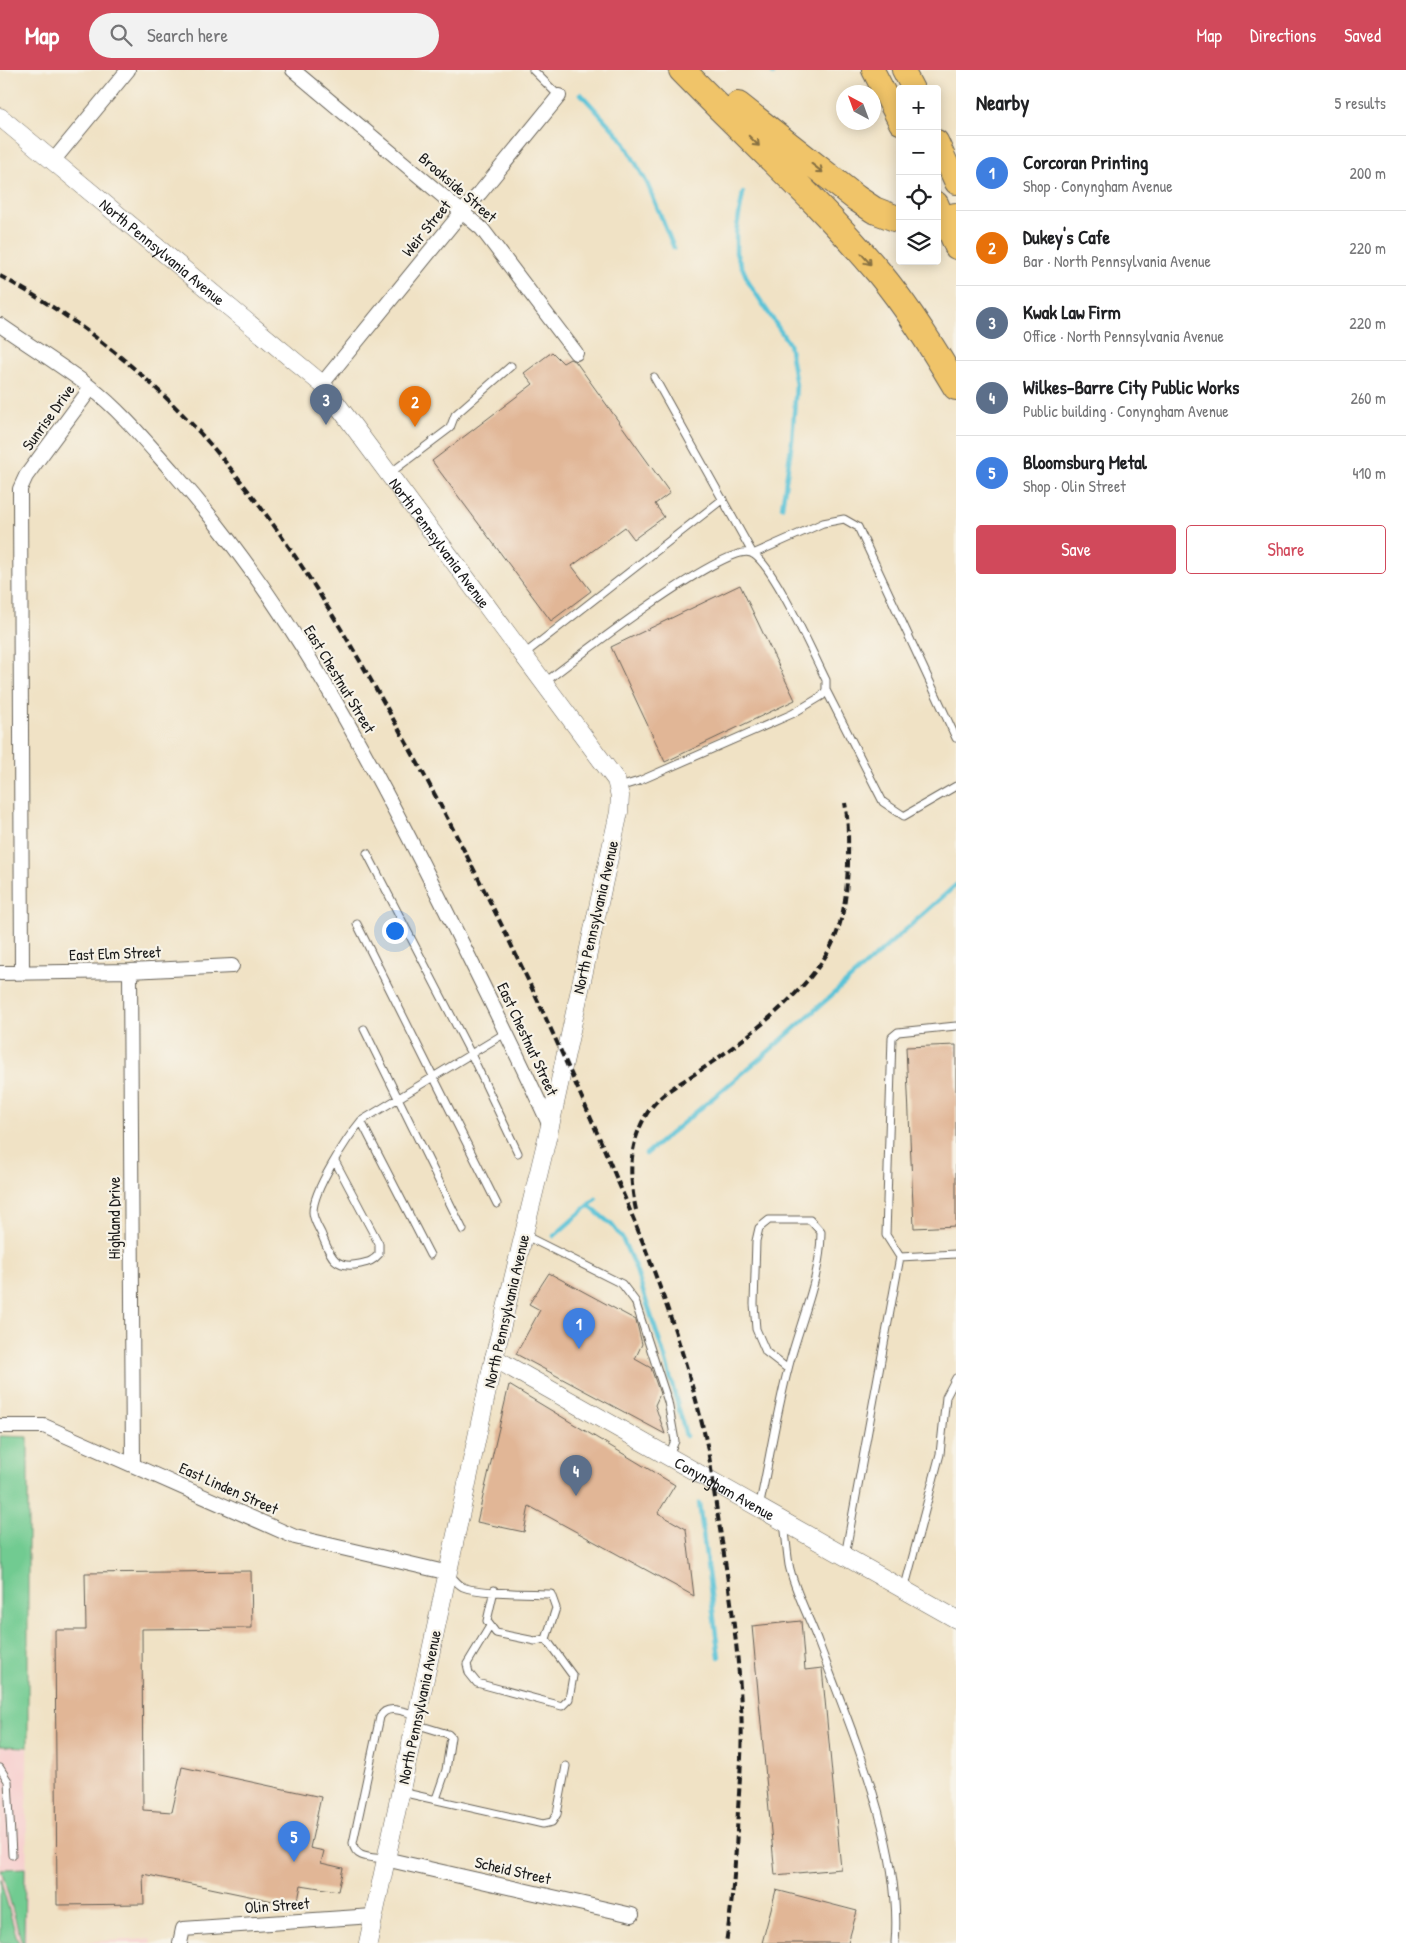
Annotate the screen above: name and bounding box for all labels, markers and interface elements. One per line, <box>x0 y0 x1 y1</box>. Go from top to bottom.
search box <box>89 13 439 58</box>
text: Map <box>25 19 59 51</box>
icon: search <box>107 21 135 49</box>
text: Search here <box>147 22 228 48</box>
text: Map <box>1197 23 1222 48</box>
text: Directions <box>1250 23 1316 48</box>
text: Saved <box>1344 23 1381 48</box>
north arrow <box>836 85 881 130</box>
map controls <box>896 85 941 265</box>
button: + <box>896 85 941 130</box>
text: Nearby <box>976 88 1029 117</box>
text: 5 results <box>1335 92 1386 114</box>
button: − <box>896 130 941 175</box>
one-way arrow <box>748 135 760 148</box>
street label: Brookside Street <box>414 147 502 227</box>
text: Corcoran Printing <box>1023 149 1148 175</box>
text: 1 <box>989 162 995 184</box>
text: 200 m <box>1350 162 1386 184</box>
one-way arrow <box>810 163 824 173</box>
button: locate <box>896 175 941 220</box>
text: Shop · Conyngham Avenue <box>1023 175 1173 197</box>
street label: North Pennsylvania Avenue <box>95 193 230 311</box>
street label: Weir Street <box>396 195 456 261</box>
button: layers <box>896 220 941 265</box>
text: Dukey's Cafe <box>1023 224 1110 250</box>
text: 2 <box>988 237 996 259</box>
text: 220 m <box>1349 237 1386 259</box>
text: Bar · North Pennsylvania Avenue <box>1023 250 1211 272</box>
one-way arrow <box>860 252 872 265</box>
text: Kwak Law Firm <box>1023 299 1121 325</box>
text: 3 <box>988 312 996 334</box>
text: 220 m <box>1349 312 1386 334</box>
text: Office · North Pennsylvania Avenue <box>1023 325 1224 347</box>
text: Wilkes-Barre City Public Works <box>1023 374 1239 400</box>
street label: Sunrise Drive <box>16 379 80 455</box>
pin: 3 <box>310 384 342 425</box>
pin: 2 <box>399 386 431 427</box>
text: 4 <box>989 387 995 409</box>
text: 260 m <box>1350 387 1386 409</box>
text: Public building · Conyngham Avenue <box>1023 400 1229 422</box>
text: Bloomsburg Metal <box>1023 449 1147 475</box>
text: 5 <box>989 462 995 484</box>
text: 410 m <box>1352 462 1386 484</box>
street label: North Pennsylvania Avenue <box>384 473 496 613</box>
text: Shop · Olin Street <box>1023 475 1126 497</box>
button: Save <box>976 525 1176 574</box>
button: Share <box>1186 525 1386 574</box>
street label: East Chestnut Street <box>299 621 381 737</box>
street label: North Pennsylvania Avenue <box>567 838 623 996</box>
your location <box>382 918 408 944</box>
street label: East Elm Street <box>69 940 162 966</box>
street label: East Chestnut Street <box>492 979 564 1100</box>
street label: Highland Drive <box>103 1176 125 1259</box>
street label: North Pennsylvania Avenue <box>478 1232 534 1390</box>
pin: 1 <box>563 1308 595 1349</box>
street label: Conyngham Avenue <box>671 1451 779 1526</box>
pin: 4 <box>560 1455 592 1496</box>
street label: East Linden Street <box>176 1456 282 1520</box>
street label: North Pennsylvania Avenue <box>392 1627 446 1786</box>
pin: 5 <box>278 1821 310 1862</box>
street label: Scheid Street <box>473 1851 554 1890</box>
street label: Olin Street <box>244 1892 311 1918</box>

